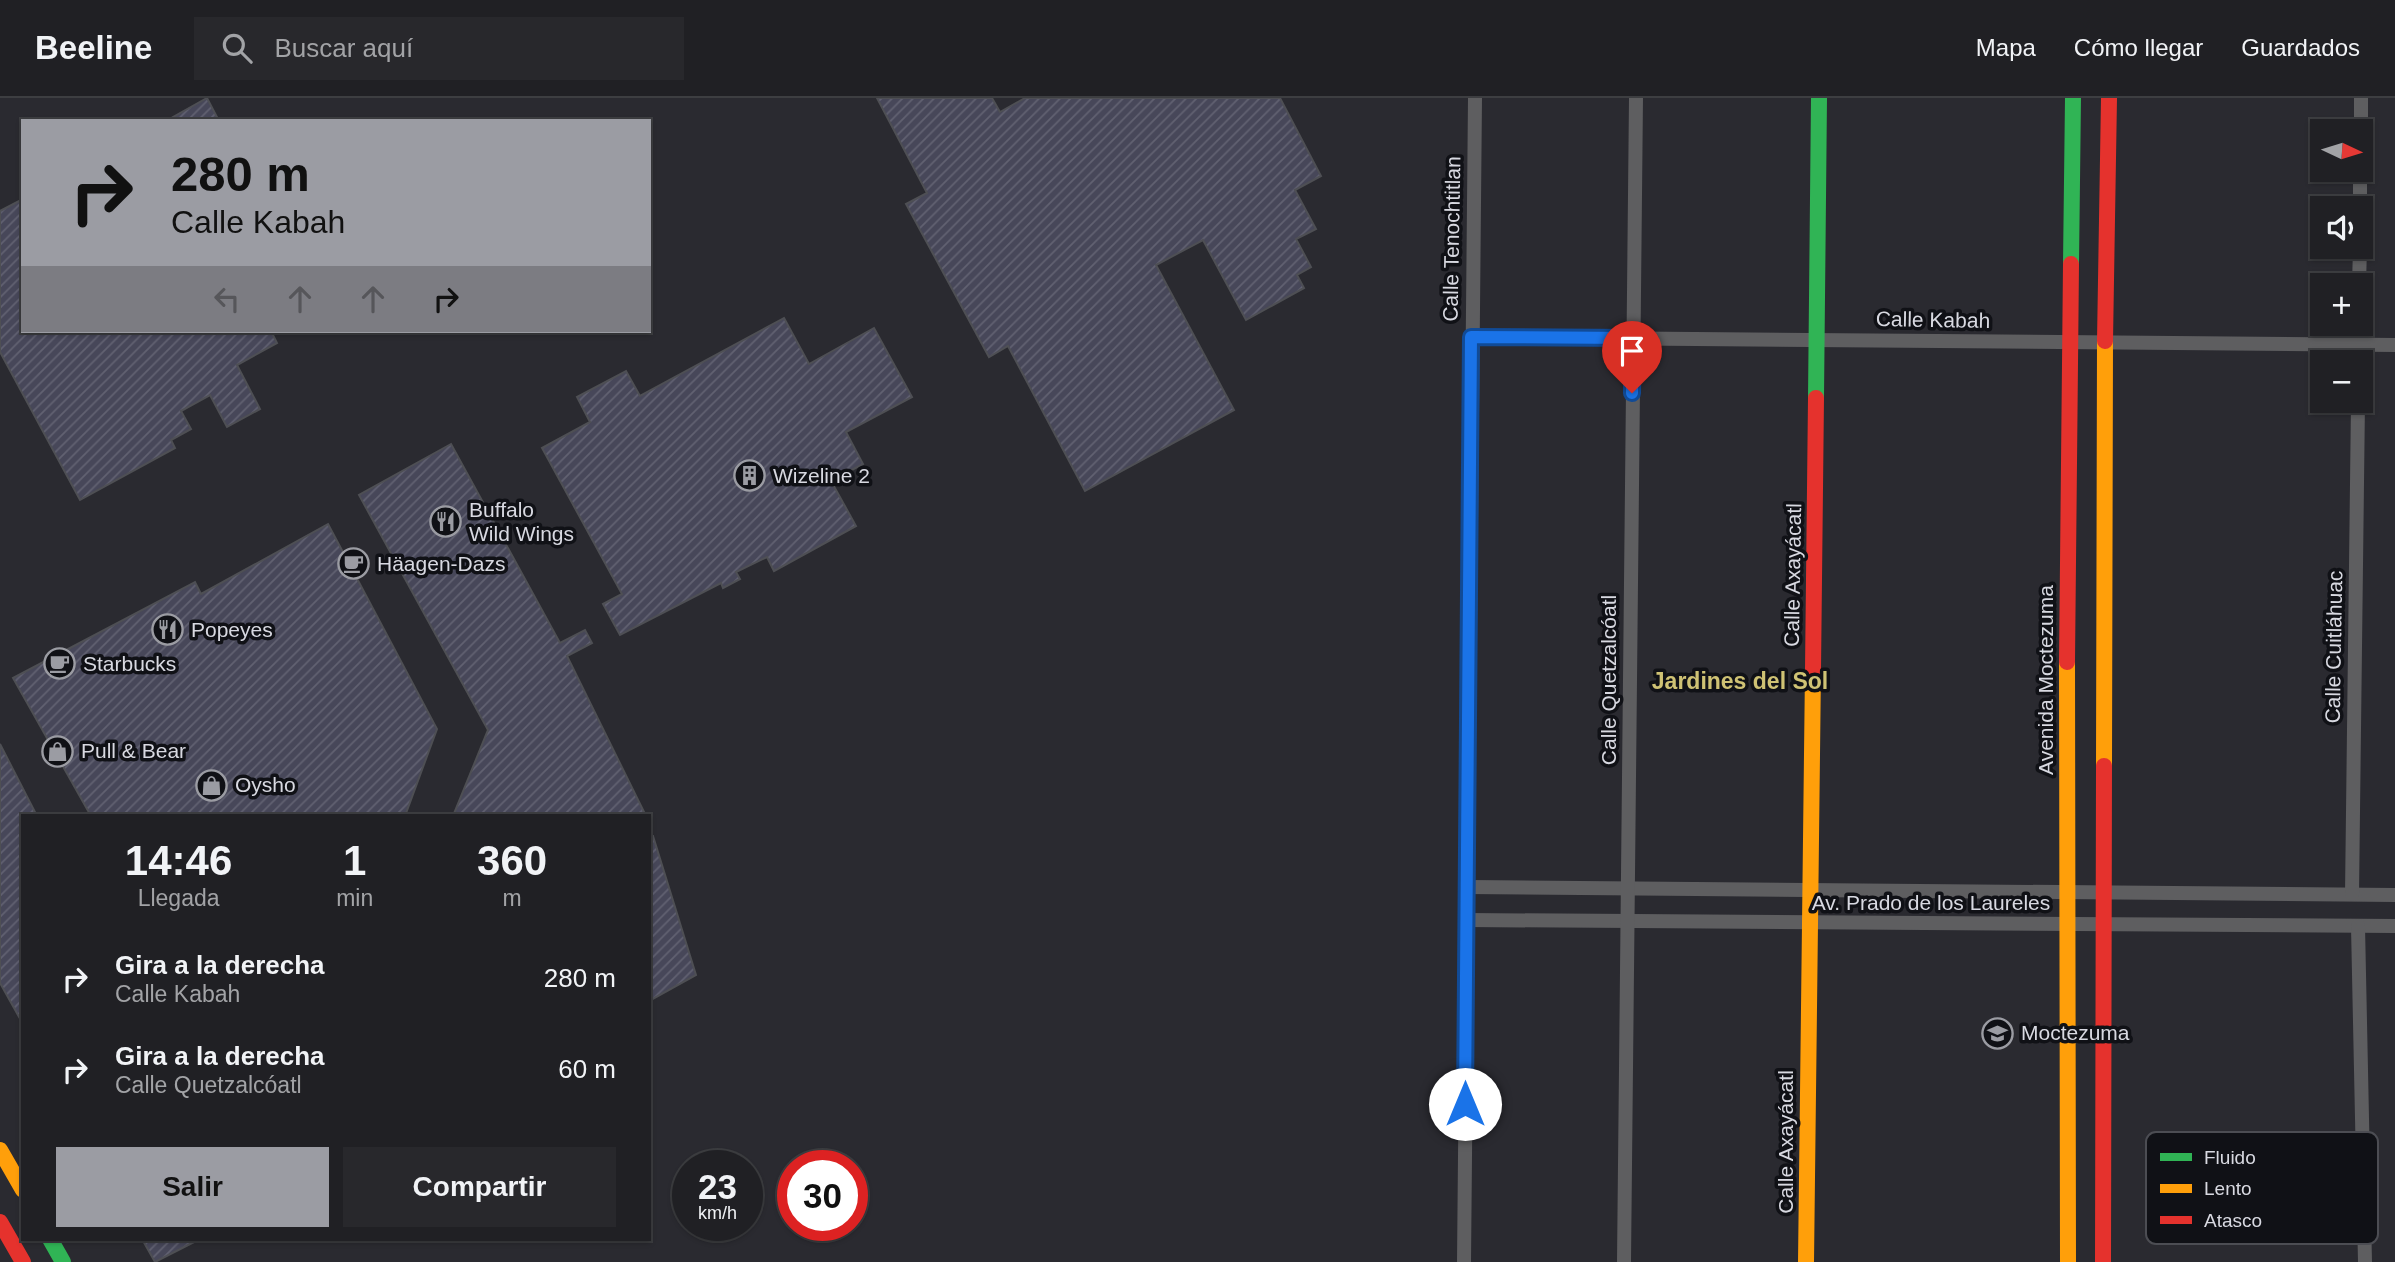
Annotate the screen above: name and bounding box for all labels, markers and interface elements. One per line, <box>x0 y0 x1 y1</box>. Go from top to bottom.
search box <box>194 17 684 80</box>
text: Beeline <box>35 29 152 66</box>
icon: search <box>218 29 256 67</box>
text: Buscar aquí <box>274 33 413 63</box>
text: Mapa <box>1976 34 2036 61</box>
text: Cómo llegar <box>2074 34 2203 61</box>
text: Guardados <box>2241 34 2360 61</box>
north arrow <box>2310 119 2373 182</box>
map controls <box>2310 119 2373 413</box>
icon: right <box>56 147 147 238</box>
text: 280 m <box>171 147 310 201</box>
street label: Calle Tenochtitlan <box>1439 156 1464 322</box>
button: sound <box>2310 196 2373 259</box>
text: Calle Kabah <box>171 204 345 240</box>
button: + <box>2310 273 2373 336</box>
icon: left <box>208 280 246 318</box>
icon: ahead <box>281 280 319 318</box>
icon: ahead <box>354 280 392 318</box>
icon: right <box>427 280 465 318</box>
street label: Calle Kabah <box>1876 307 1990 332</box>
pin <box>1602 321 1662 393</box>
icon: arrive <box>1613 332 1651 370</box>
button: − <box>2310 350 2373 413</box>
building icon: Wizeline 2 <box>733 459 767 493</box>
place label: Wizeline 2 <box>773 464 870 487</box>
place label: Buffalo Wild Wings <box>469 498 574 545</box>
street label: Calle Axayácatl <box>1780 503 1805 647</box>
restaurant icon: Buffalo Wild Wings <box>429 505 463 539</box>
cafe icon: Häagen-Dazs <box>337 547 371 581</box>
place label: Häagen-Dazs <box>377 552 505 575</box>
street label: Calle Cuitláhuac <box>2321 570 2346 724</box>
street label: Avenida Moctezuma <box>2034 585 2057 775</box>
street label: Calle Quetzalcóatl <box>1597 595 1620 765</box>
restaurant icon: Popeyes <box>151 613 185 647</box>
place label: Popeyes <box>191 618 273 641</box>
cafe icon: Starbucks <box>43 647 77 681</box>
place label: Starbucks <box>83 652 176 675</box>
district label: Jardines del Sol <box>1652 668 1828 694</box>
shop icon: Pull & Bear <box>41 734 75 768</box>
place label: Pull & Bear <box>81 739 186 762</box>
shop icon: Oysho <box>195 768 229 802</box>
place label: Oysho <box>235 773 296 796</box>
text: 14:46 <box>125 837 232 884</box>
text: 1 <box>343 837 366 884</box>
text: 360 <box>477 837 547 884</box>
text: Llegada <box>138 885 220 911</box>
text: min <box>336 885 373 911</box>
text: m <box>503 885 522 911</box>
street label: Av. Prado de los Laureles <box>1812 891 2050 914</box>
text: Gira a la derecha <box>115 950 325 980</box>
icon: right <box>56 960 94 998</box>
text: 280 m <box>544 963 616 993</box>
text: Calle Kabah <box>115 981 240 1007</box>
school or university icon: Moctezuma <box>1981 1016 2015 1050</box>
place label: Moctezuma <box>2021 1021 2130 1044</box>
text: Gira a la derecha <box>115 1041 325 1071</box>
icon: right <box>56 1051 94 1089</box>
text: 60 m <box>558 1054 616 1084</box>
position arrow <box>1428 1067 1502 1141</box>
street label: Calle Axayácatl <box>1774 1070 1797 1214</box>
text: Calle Quetzalcóatl <box>115 1072 302 1098</box>
legend <box>2146 1132 2378 1244</box>
button: Salir <box>56 1147 329 1227</box>
button: Compartir <box>343 1147 616 1227</box>
text: Fluido <box>2204 1147 2256 1168</box>
speed limit sign: 30 <box>777 1150 868 1241</box>
text: 23 <box>698 1167 737 1206</box>
text: Lento <box>2204 1178 2252 1199</box>
text: km/h <box>698 1203 737 1223</box>
text: Atasco <box>2204 1210 2262 1231</box>

